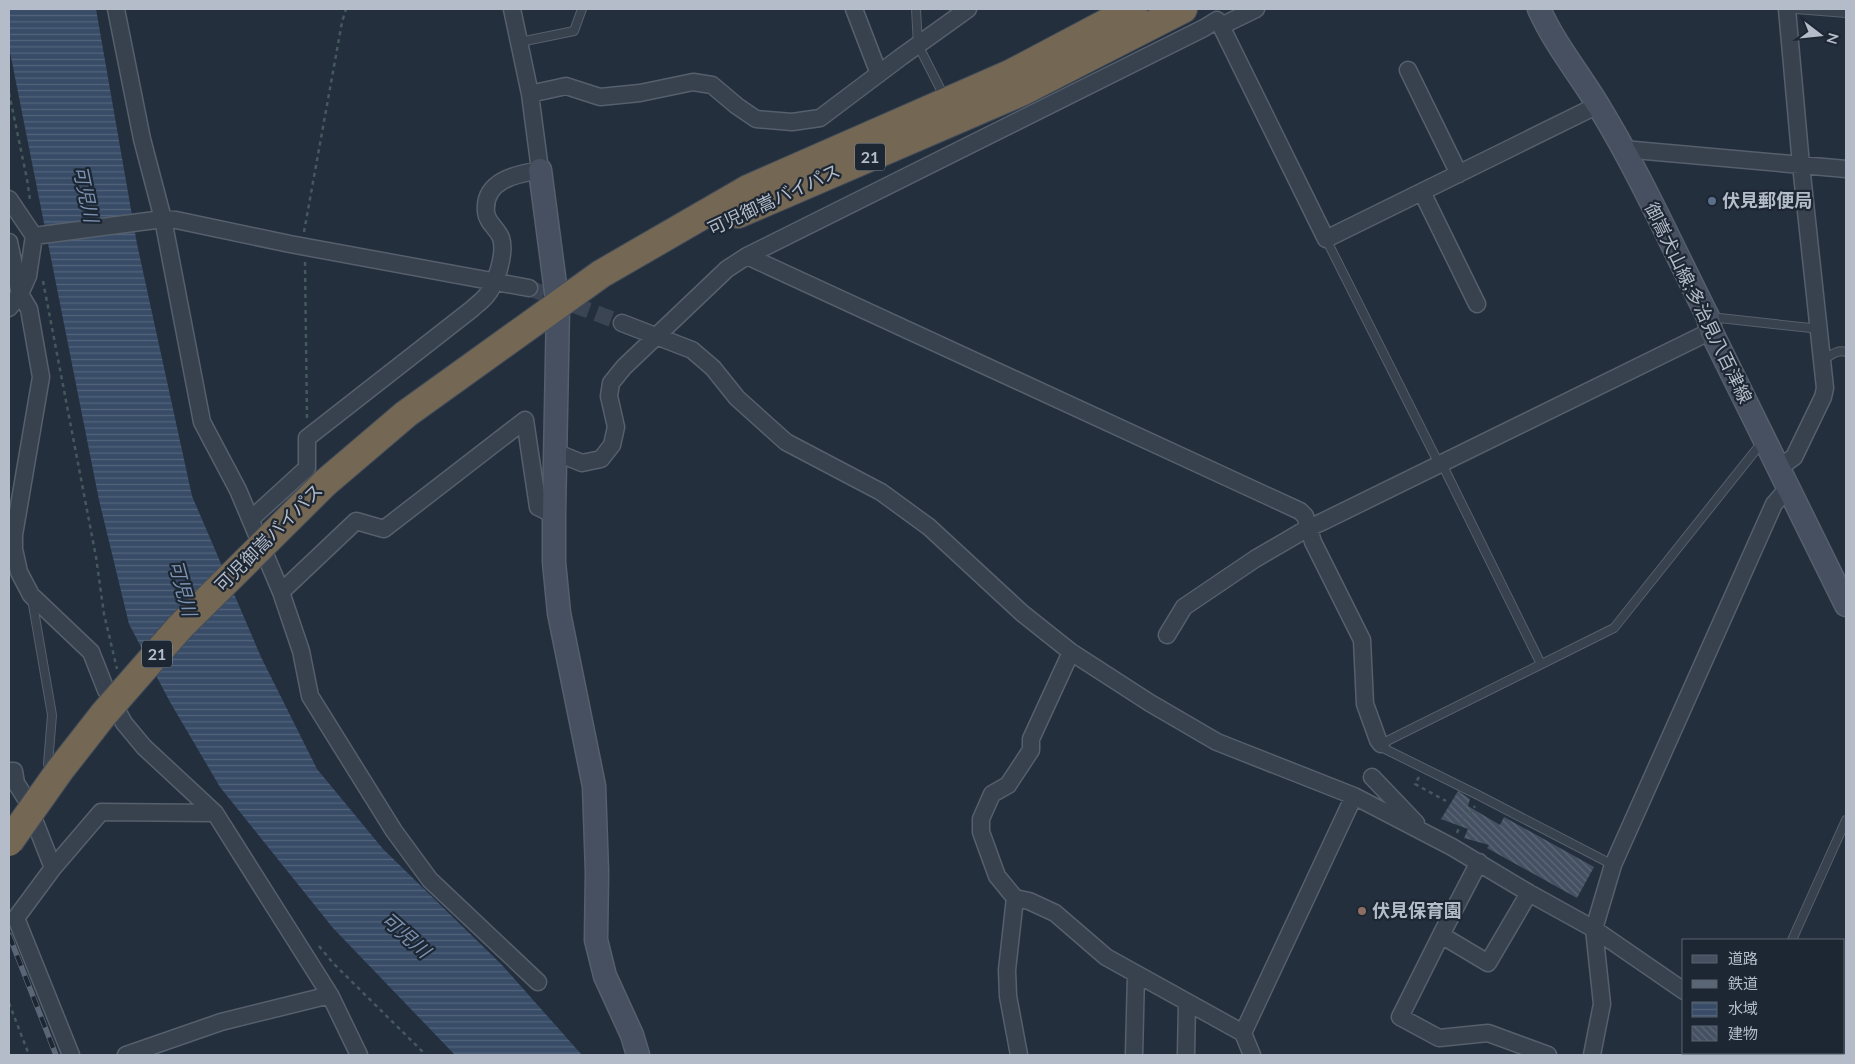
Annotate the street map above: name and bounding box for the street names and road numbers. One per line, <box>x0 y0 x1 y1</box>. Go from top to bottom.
road number: 21 <box>855 144 885 170</box>
street label: 可児御嵩バイパス <box>704 159 843 239</box>
street label: 御嵩犬山線;多治見八百津線 <box>1641 199 1757 407</box>
street label: 可児御嵩バイパス <box>210 479 327 596</box>
road number: 21 <box>142 641 172 668</box>

